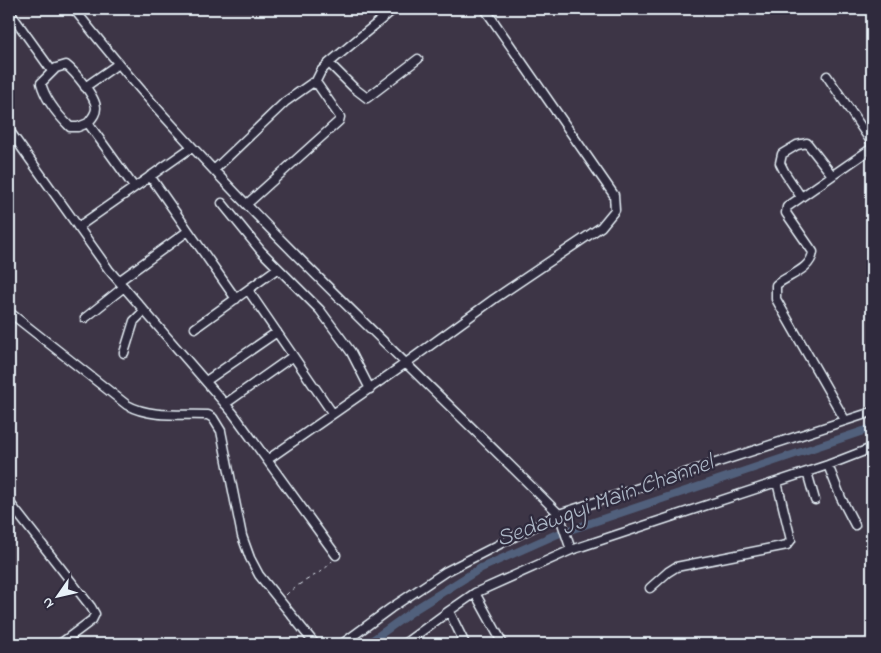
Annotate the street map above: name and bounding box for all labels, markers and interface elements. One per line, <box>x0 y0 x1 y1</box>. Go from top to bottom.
water label: Sedawgyi Main Channel <box>492 445 721 558</box>
north arrow <box>32 570 82 620</box>
text: N <box>37 593 60 612</box>

